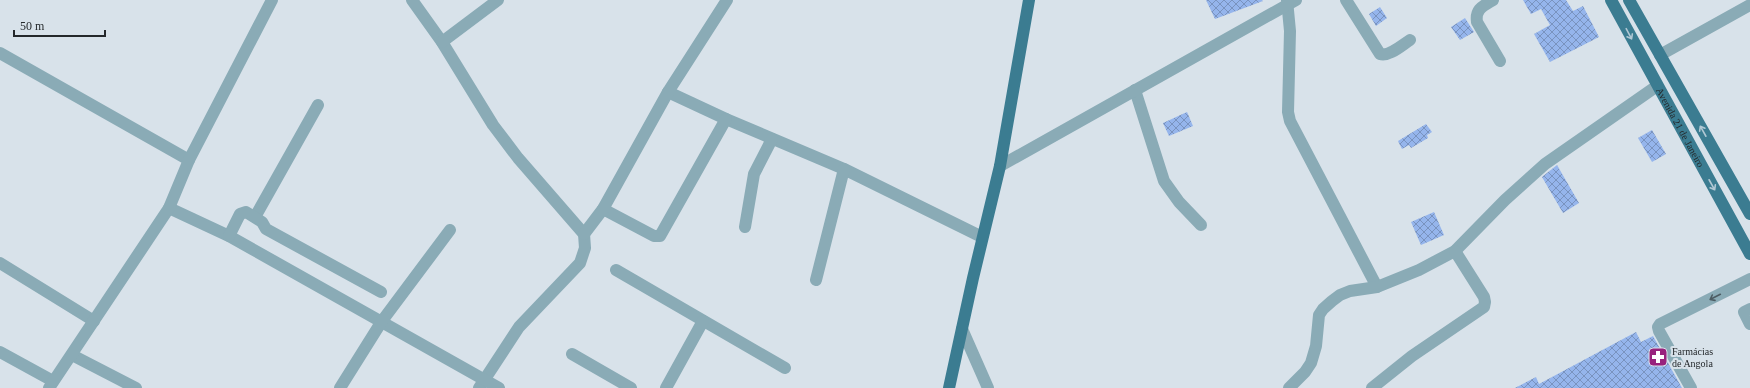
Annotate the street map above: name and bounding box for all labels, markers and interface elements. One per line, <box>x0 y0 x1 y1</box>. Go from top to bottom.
scale bar <box>14 12 105 38</box>
text: 50 m <box>20 19 45 33</box>
one-way arrow <box>1626 28 1634 40</box>
street label: Avenida 21 de Janeiro <box>1654 86 1706 169</box>
one-way arrow <box>1699 125 1707 137</box>
one-way arrow <box>1708 179 1716 191</box>
one-way arrow <box>1710 293 1722 301</box>
pharmacy icon: Farmácias de Angola <box>1647 346 1669 368</box>
place label: Farmácias de Angola <box>1672 346 1713 369</box>

